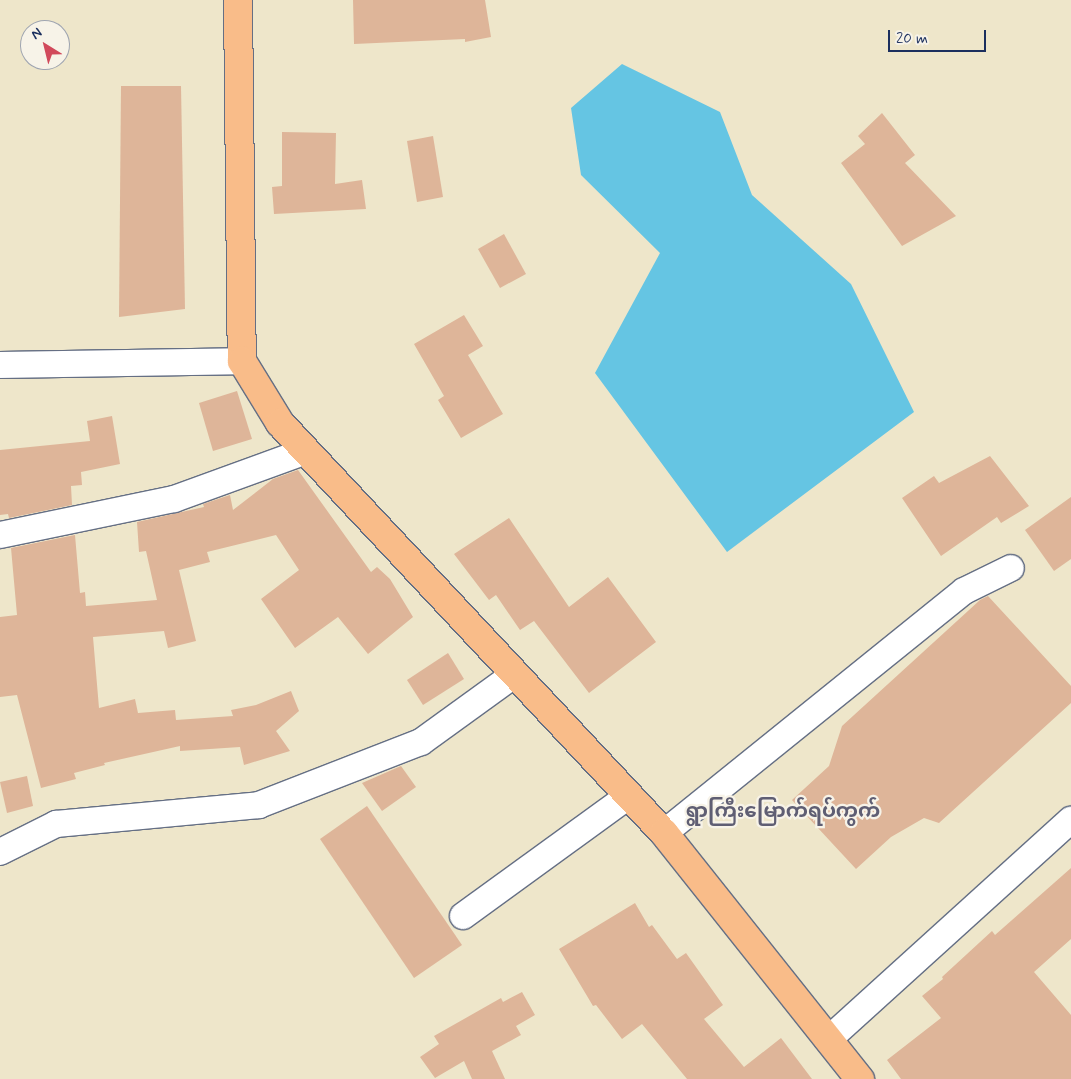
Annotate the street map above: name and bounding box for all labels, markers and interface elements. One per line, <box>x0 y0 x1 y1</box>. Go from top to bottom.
north arrow <box>20 20 70 70</box>
scale bar <box>891 20 988 52</box>
text: N <box>28 24 46 44</box>
text: 20 m <box>896 29 928 49</box>
district label: ရွာကြီးမြောက်ရပ်ကွက် <box>686 799 880 823</box>

